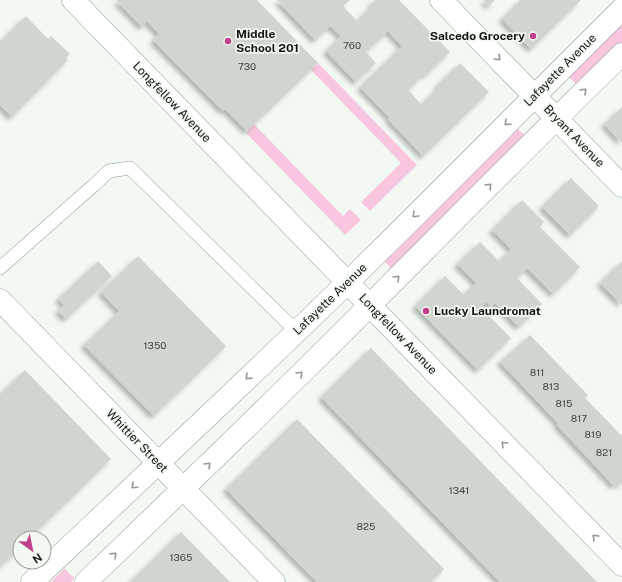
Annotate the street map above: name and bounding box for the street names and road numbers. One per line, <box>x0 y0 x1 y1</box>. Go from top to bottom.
street label: Lafayette Avenue <box>521 31 599 109</box>
street label: Longfellow Avenue <box>130 59 214 145</box>
street label: Bryant Avenue <box>541 102 607 170</box>
street label: Lafayette Avenue <box>290 260 370 338</box>
street label: Longfellow Avenue <box>356 291 440 377</box>
street label: Whittier Street <box>103 406 171 476</box>

